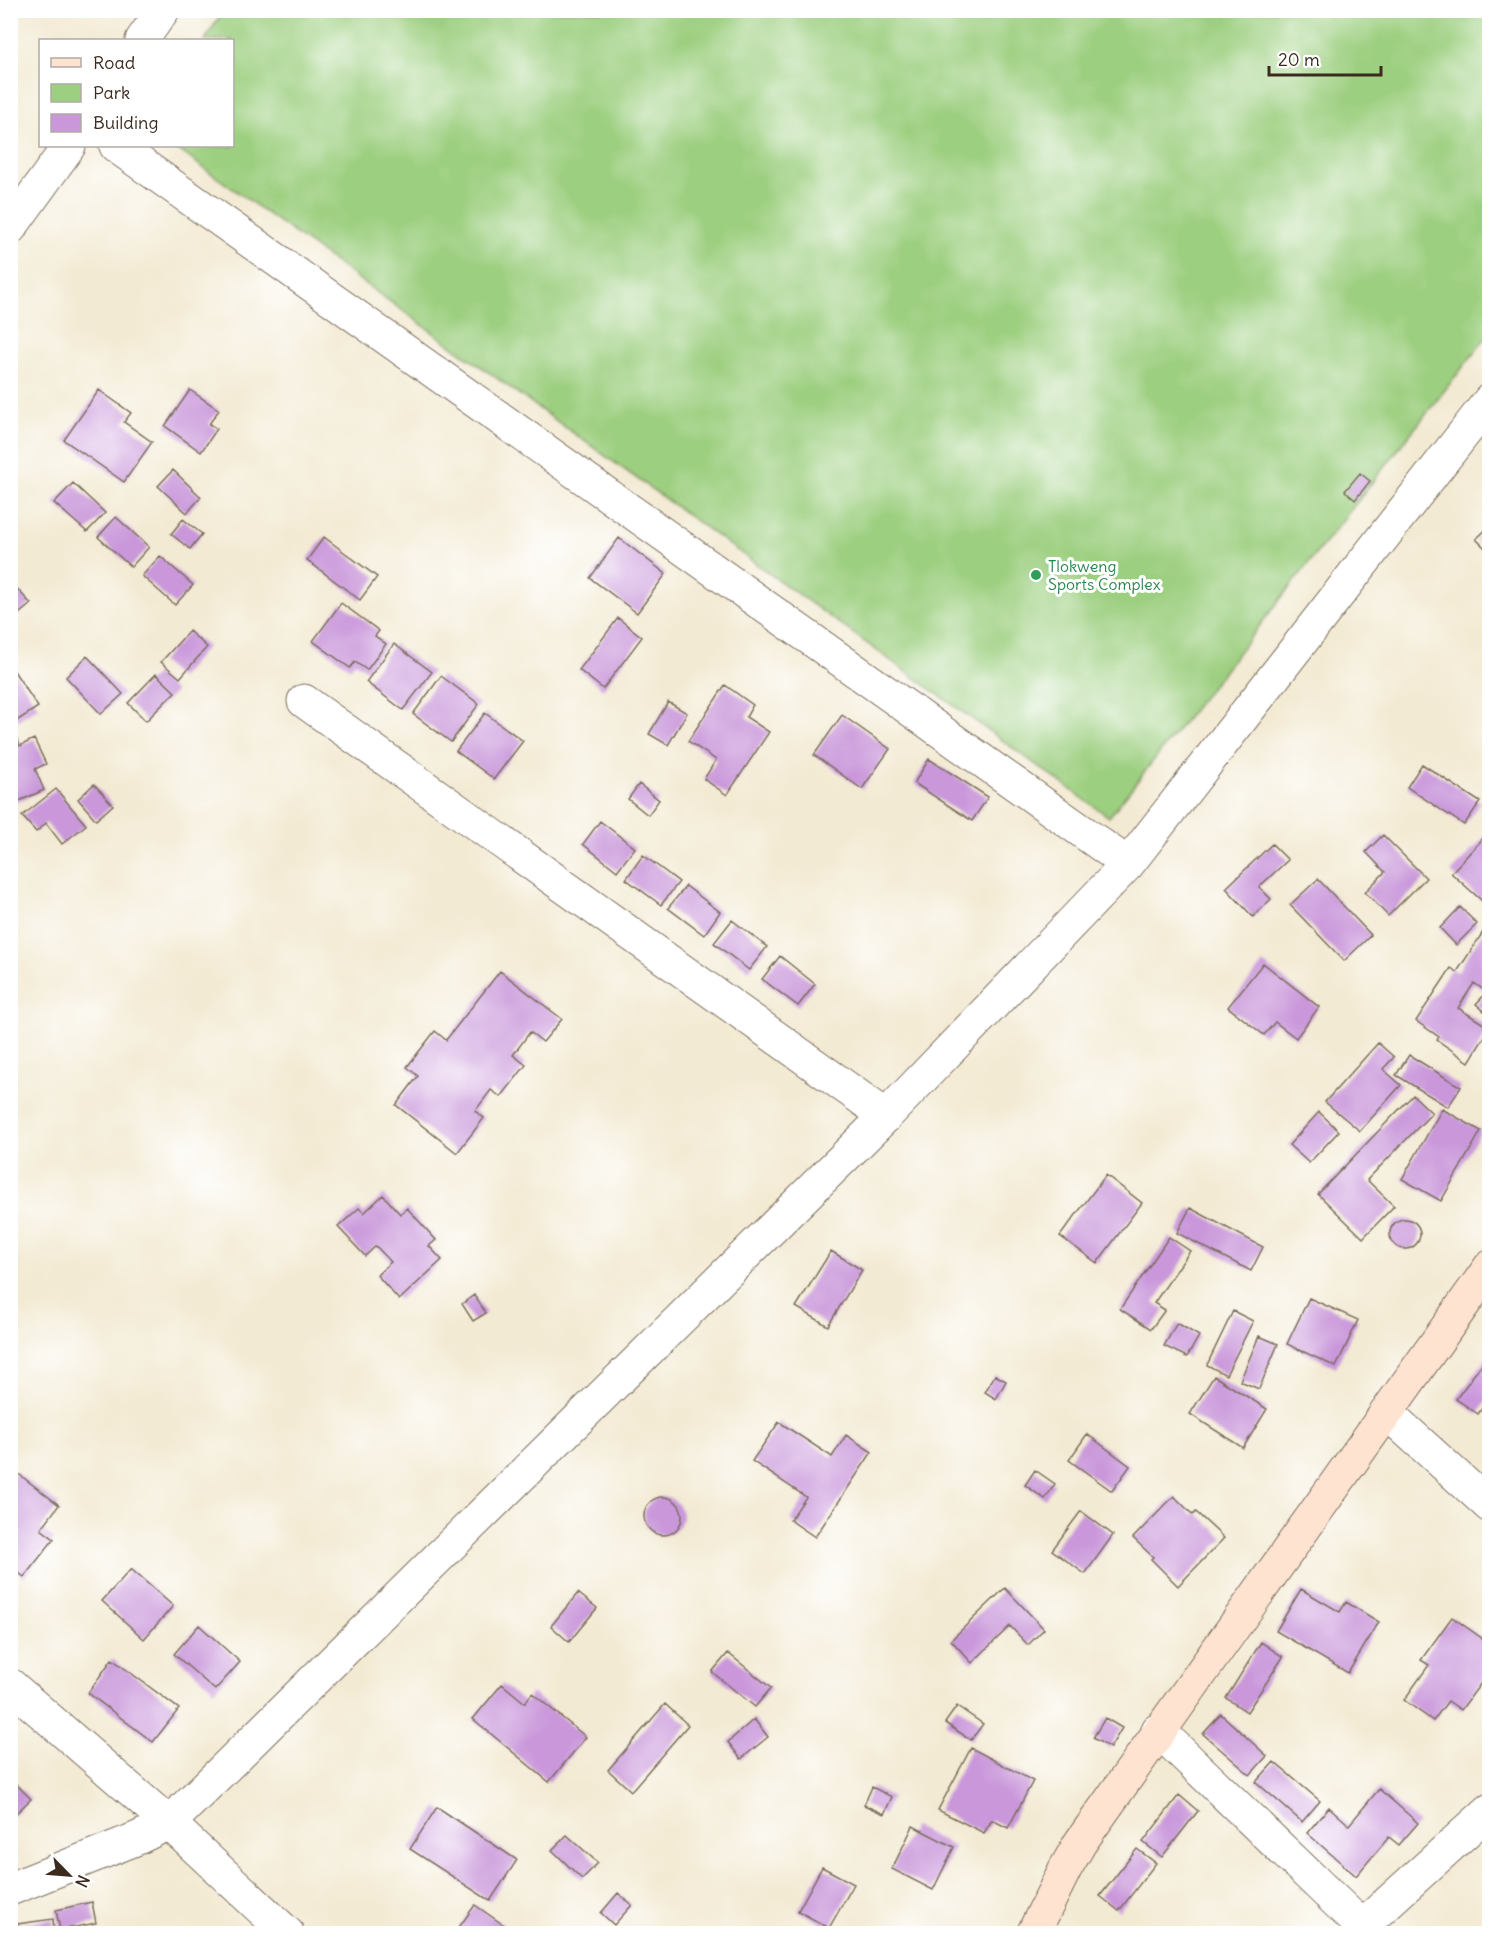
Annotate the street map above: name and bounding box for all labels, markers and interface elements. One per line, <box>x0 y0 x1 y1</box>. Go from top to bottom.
legend <box>39 39 234 147</box>
scale bar <box>1269 39 1382 77</box>
text: 20 m <box>1278 48 1320 71</box>
text: Road <box>93 51 136 74</box>
text: Park <box>93 81 130 104</box>
text: Building <box>93 111 158 134</box>
place label: Tlokweng Sports Complex <box>1048 556 1161 594</box>
marker: Tlokweng Sports Complex <box>1029 568 1043 582</box>
north arrow <box>39 1845 99 1905</box>
text: N <box>71 1872 94 1891</box>

